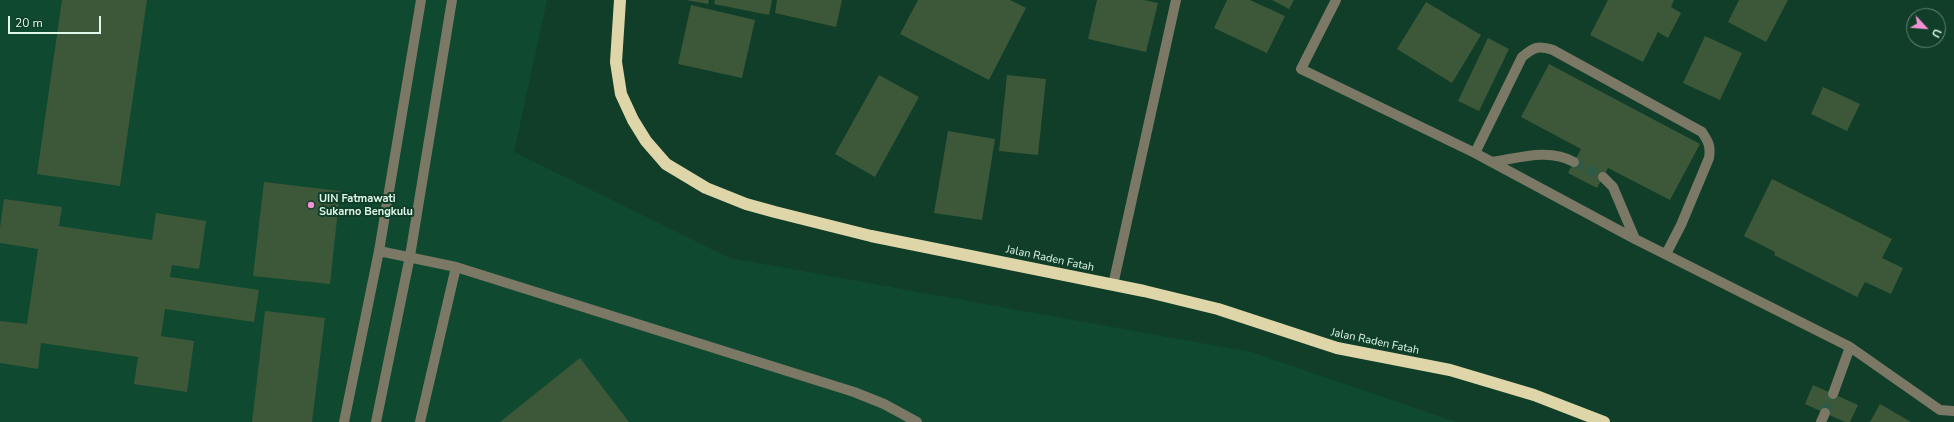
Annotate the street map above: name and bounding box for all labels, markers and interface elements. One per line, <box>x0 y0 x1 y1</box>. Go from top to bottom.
scale bar <box>10 8 103 34</box>
north arrow <box>1906 8 1946 48</box>
text: 20 m <box>15 15 43 31</box>
text: U <box>1928 26 1945 40</box>
place label: UIN Fatmawati Sukarno Bengkulu <box>319 192 413 218</box>
marker: UIN Fatmawati Sukarno Bengkulu <box>306 200 316 210</box>
street label: Jalan Raden Fatah <box>1005 243 1095 275</box>
street label: Jalan Raden Fatah <box>1330 326 1420 358</box>

